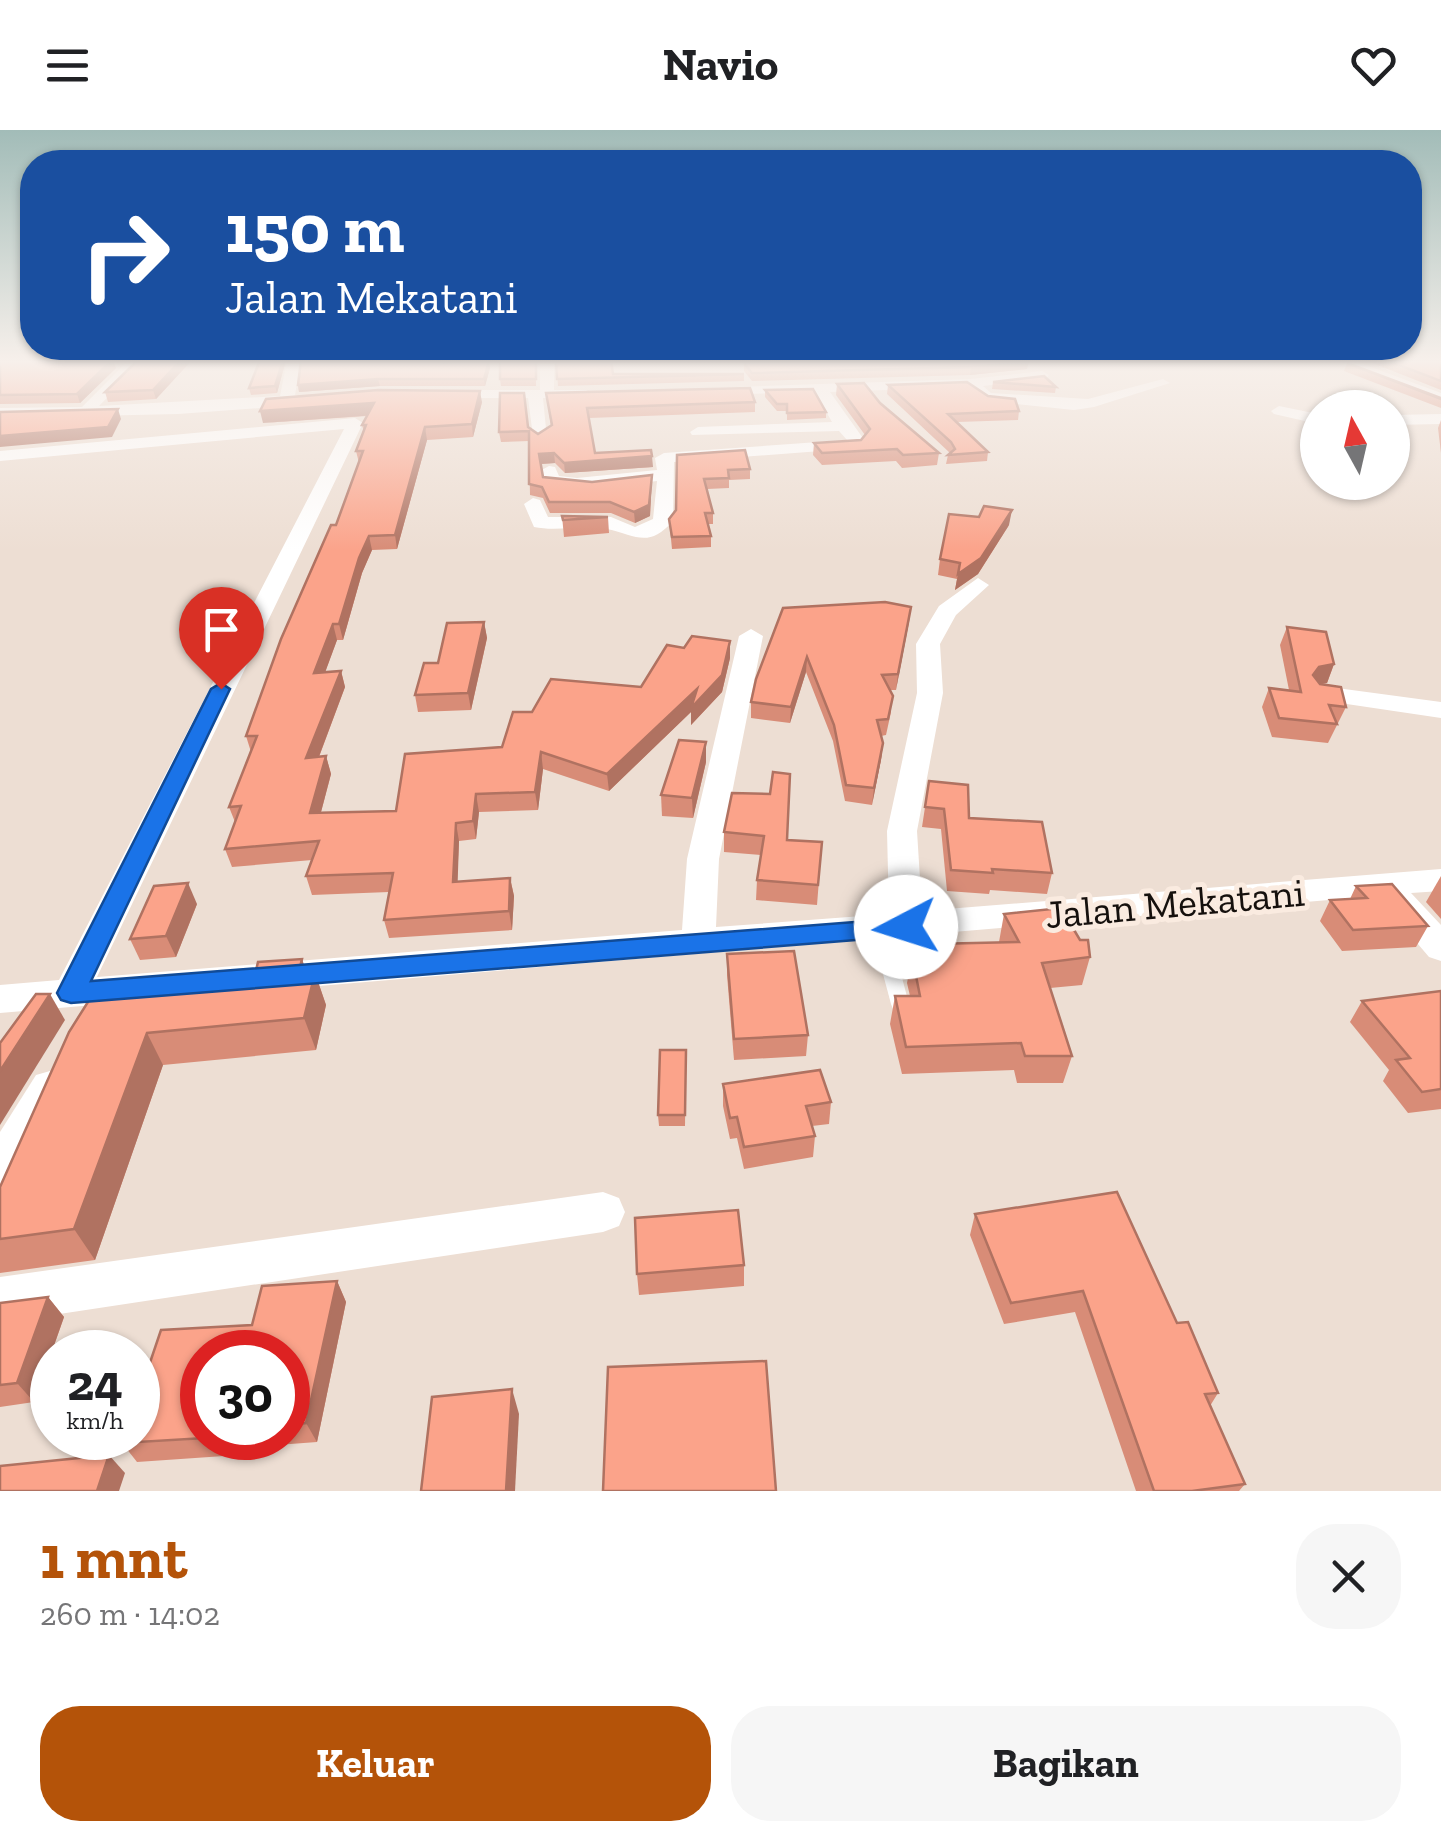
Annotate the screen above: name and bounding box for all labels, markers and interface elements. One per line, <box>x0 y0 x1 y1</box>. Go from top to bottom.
icon: menu <box>40 38 95 93</box>
text: Navio <box>663 38 778 92</box>
icon: heart <box>1346 38 1401 93</box>
text: 150 m <box>225 186 405 270</box>
icon: right <box>60 190 190 320</box>
text: Jalan Mekatani <box>225 271 518 325</box>
north arrow <box>1300 390 1410 500</box>
map controls <box>1300 390 1410 500</box>
pin <box>179 587 264 690</box>
icon: arrive <box>194 602 249 657</box>
street label: Jalan Mekatani <box>1043 868 1307 938</box>
position arrow <box>854 875 958 979</box>
speed limit sign: 30 <box>180 1330 310 1460</box>
text: 24 <box>67 1353 123 1413</box>
text: km/h <box>66 1405 124 1435</box>
text: 1 mnt <box>40 1521 187 1593</box>
button: close <box>1296 1524 1401 1629</box>
text: 260 m · 14:02 <box>40 1595 220 1633</box>
button: Keluar <box>40 1706 711 1821</box>
button: Bagikan <box>731 1706 1401 1821</box>

